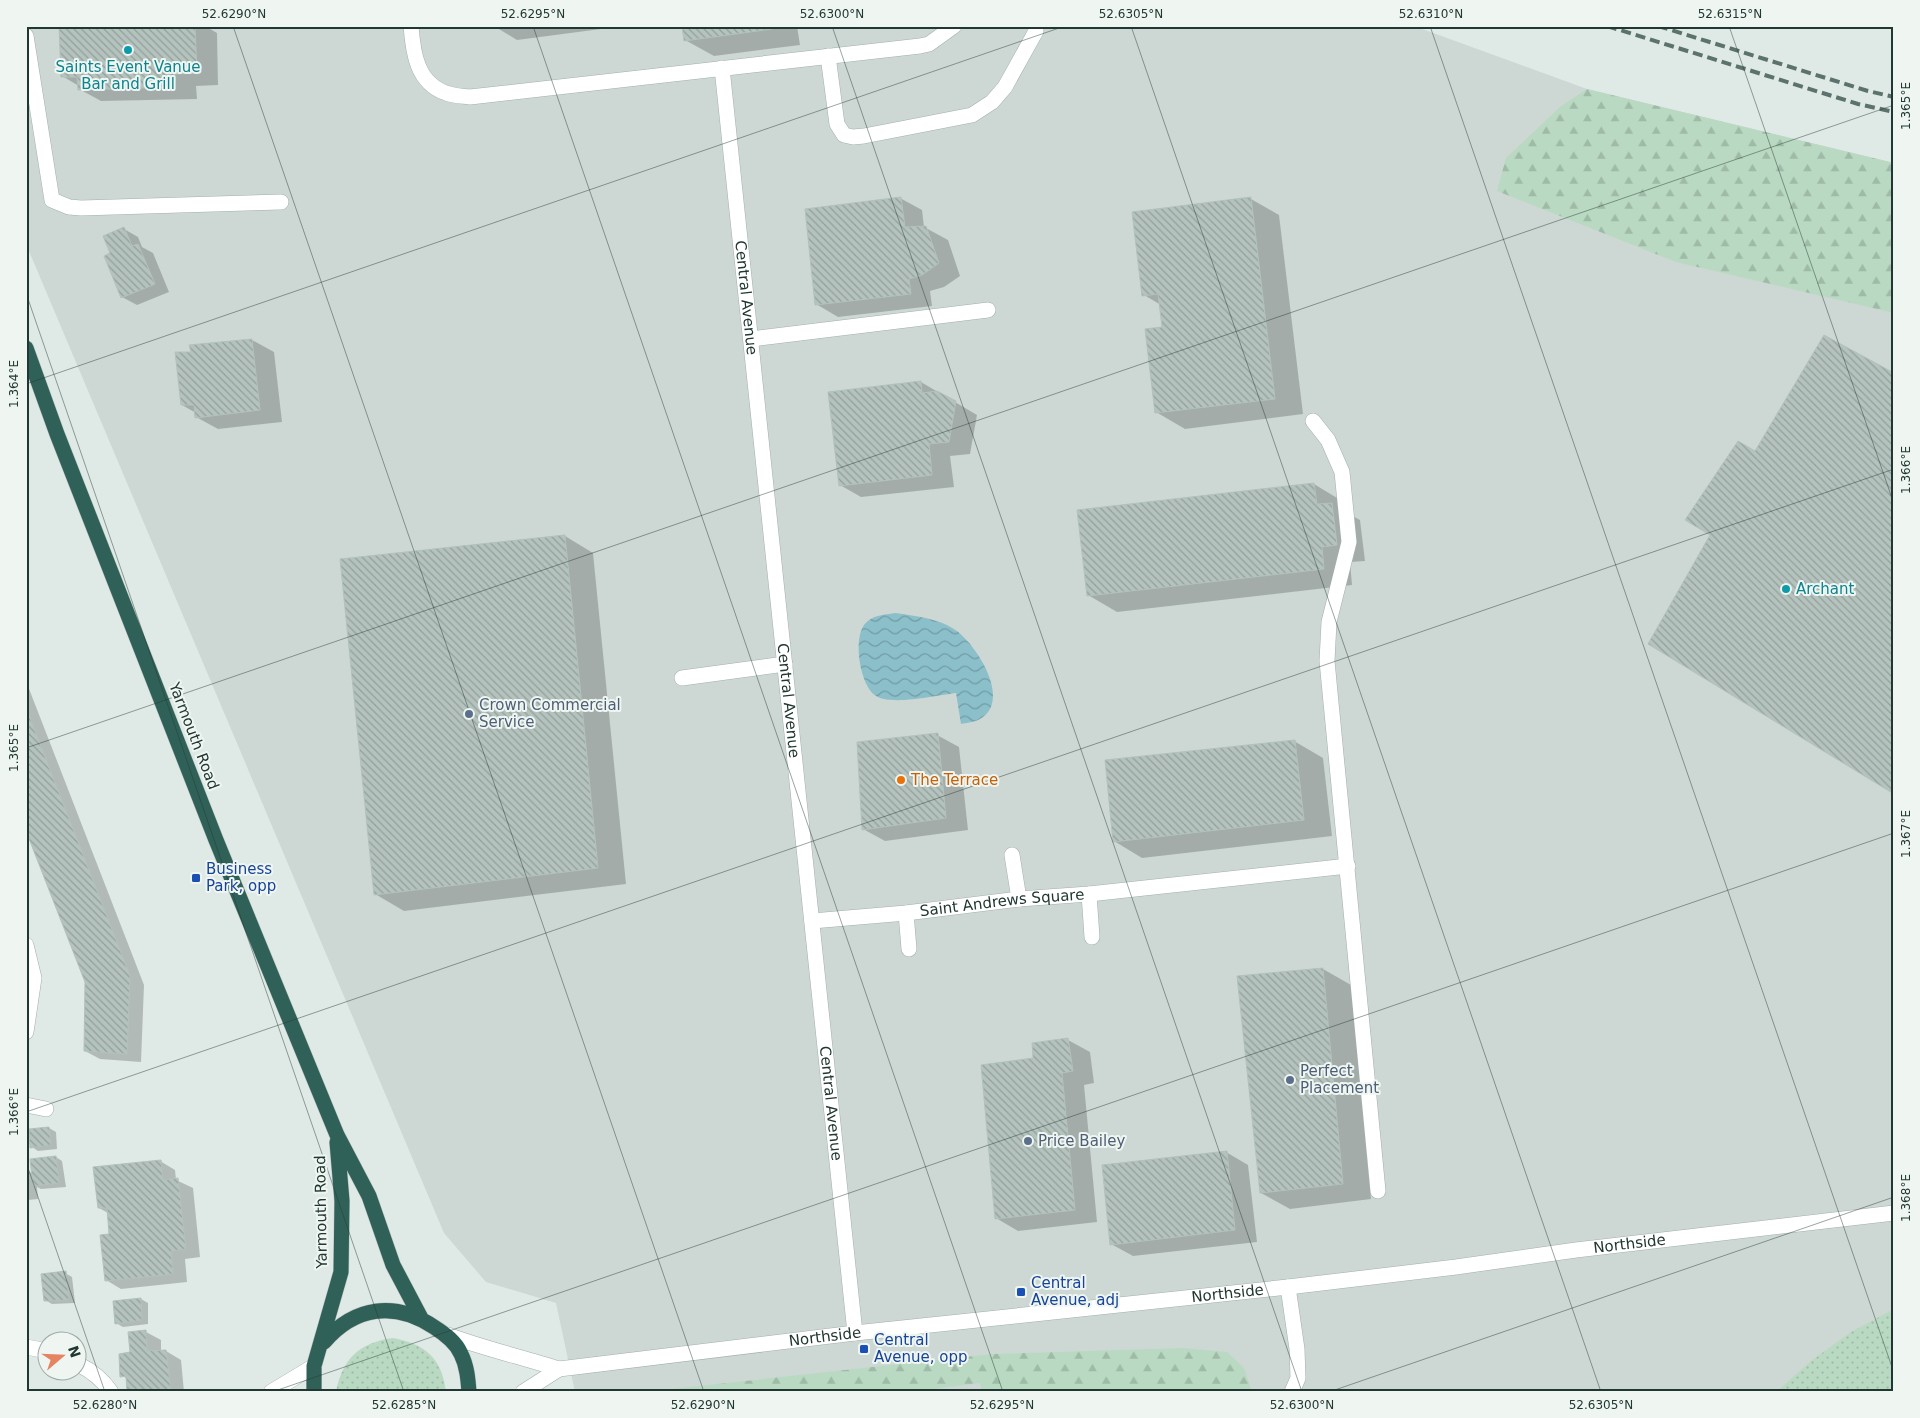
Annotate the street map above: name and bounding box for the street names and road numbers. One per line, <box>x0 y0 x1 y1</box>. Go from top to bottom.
street label: Central Avenue <box>731 239 761 356</box>
street label: Central Avenue <box>774 642 803 759</box>
street label: Yarmouth Road <box>165 679 223 792</box>
street label: Saint Andrews Square <box>919 885 1085 920</box>
street label: Central Avenue <box>816 1045 846 1162</box>
street label: Yarmouth Road <box>311 1155 331 1270</box>
street label: Northside <box>1592 1231 1667 1257</box>
street label: Northside <box>1190 1281 1265 1306</box>
street label: Northside <box>788 1323 862 1350</box>

